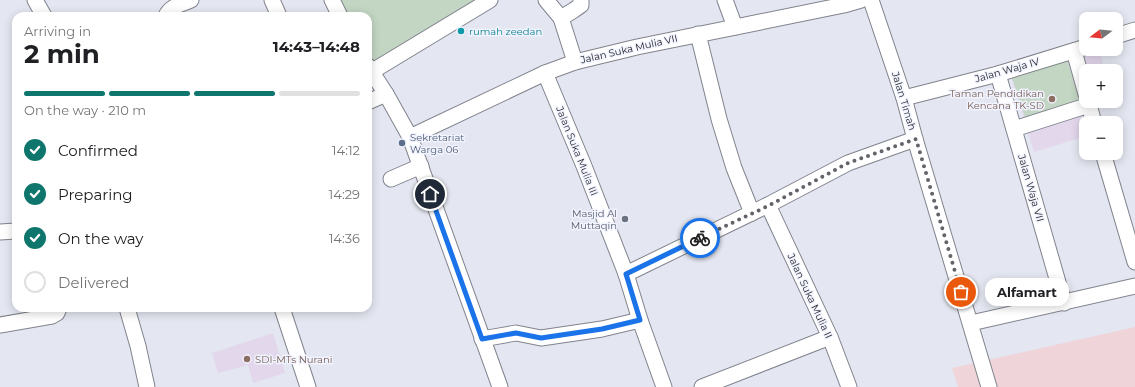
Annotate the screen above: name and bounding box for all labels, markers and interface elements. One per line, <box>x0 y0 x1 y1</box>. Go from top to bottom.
north arrow <box>1079 12 1123 56</box>
map controls <box>1079 12 1123 160</box>
text: Arriving in <box>24 23 91 39</box>
place label: rumah zeedan <box>469 25 542 38</box>
marker: rumah zeedan <box>456 26 466 36</box>
street label: Jalan Suka Mulia VII <box>578 32 679 67</box>
text: 14:43–14:48 <box>273 37 360 56</box>
text: 2 min <box>24 38 100 70</box>
street label: Jalan Waja IV <box>972 55 1041 86</box>
button: + <box>1079 64 1123 108</box>
street label: Jalan Timah <box>889 69 919 132</box>
place label: Taman Pendidikan Kencana TK-SD <box>949 87 1044 112</box>
marker: Taman Pendidikan Kencana TK-SD <box>1047 94 1057 104</box>
text: On the way · 210 m <box>24 102 146 118</box>
street label: Jalan Suka Mulia III <box>553 103 601 198</box>
button: − <box>1079 116 1123 160</box>
place label: Sekretariat Warga 06 <box>410 131 464 156</box>
marker: Sekretariat Warga 06 <box>397 138 407 148</box>
icon: check <box>24 139 46 161</box>
text: Confirmed <box>58 141 138 160</box>
text: 14:12 <box>332 142 360 158</box>
street label: Jalan Waja VII <box>1015 152 1047 223</box>
pin <box>413 177 447 211</box>
icon: check <box>24 183 46 205</box>
icon: home <box>419 183 441 205</box>
text: Preparing <box>58 185 133 204</box>
text: 14:29 <box>329 186 360 202</box>
place label: Masjid Al Muttaqin <box>571 207 617 232</box>
marker: Masjid Al Muttaqin <box>620 214 630 224</box>
courier <box>680 218 720 258</box>
icon: check <box>24 227 46 249</box>
icon: bike <box>689 227 711 249</box>
text: On the way <box>58 229 143 248</box>
text: 14:36 <box>329 230 360 246</box>
street label: Jalan Suka Mulia II <box>784 250 835 341</box>
text: Delivered <box>58 273 130 292</box>
pin <box>944 275 978 309</box>
callout: Alfamart <box>985 278 1069 306</box>
icon: bag <box>950 281 972 303</box>
text: Alfamart <box>997 284 1057 300</box>
place label: SDI-MTs Nurani <box>255 353 332 366</box>
marker: SDI-MTs Nurani <box>242 354 252 364</box>

